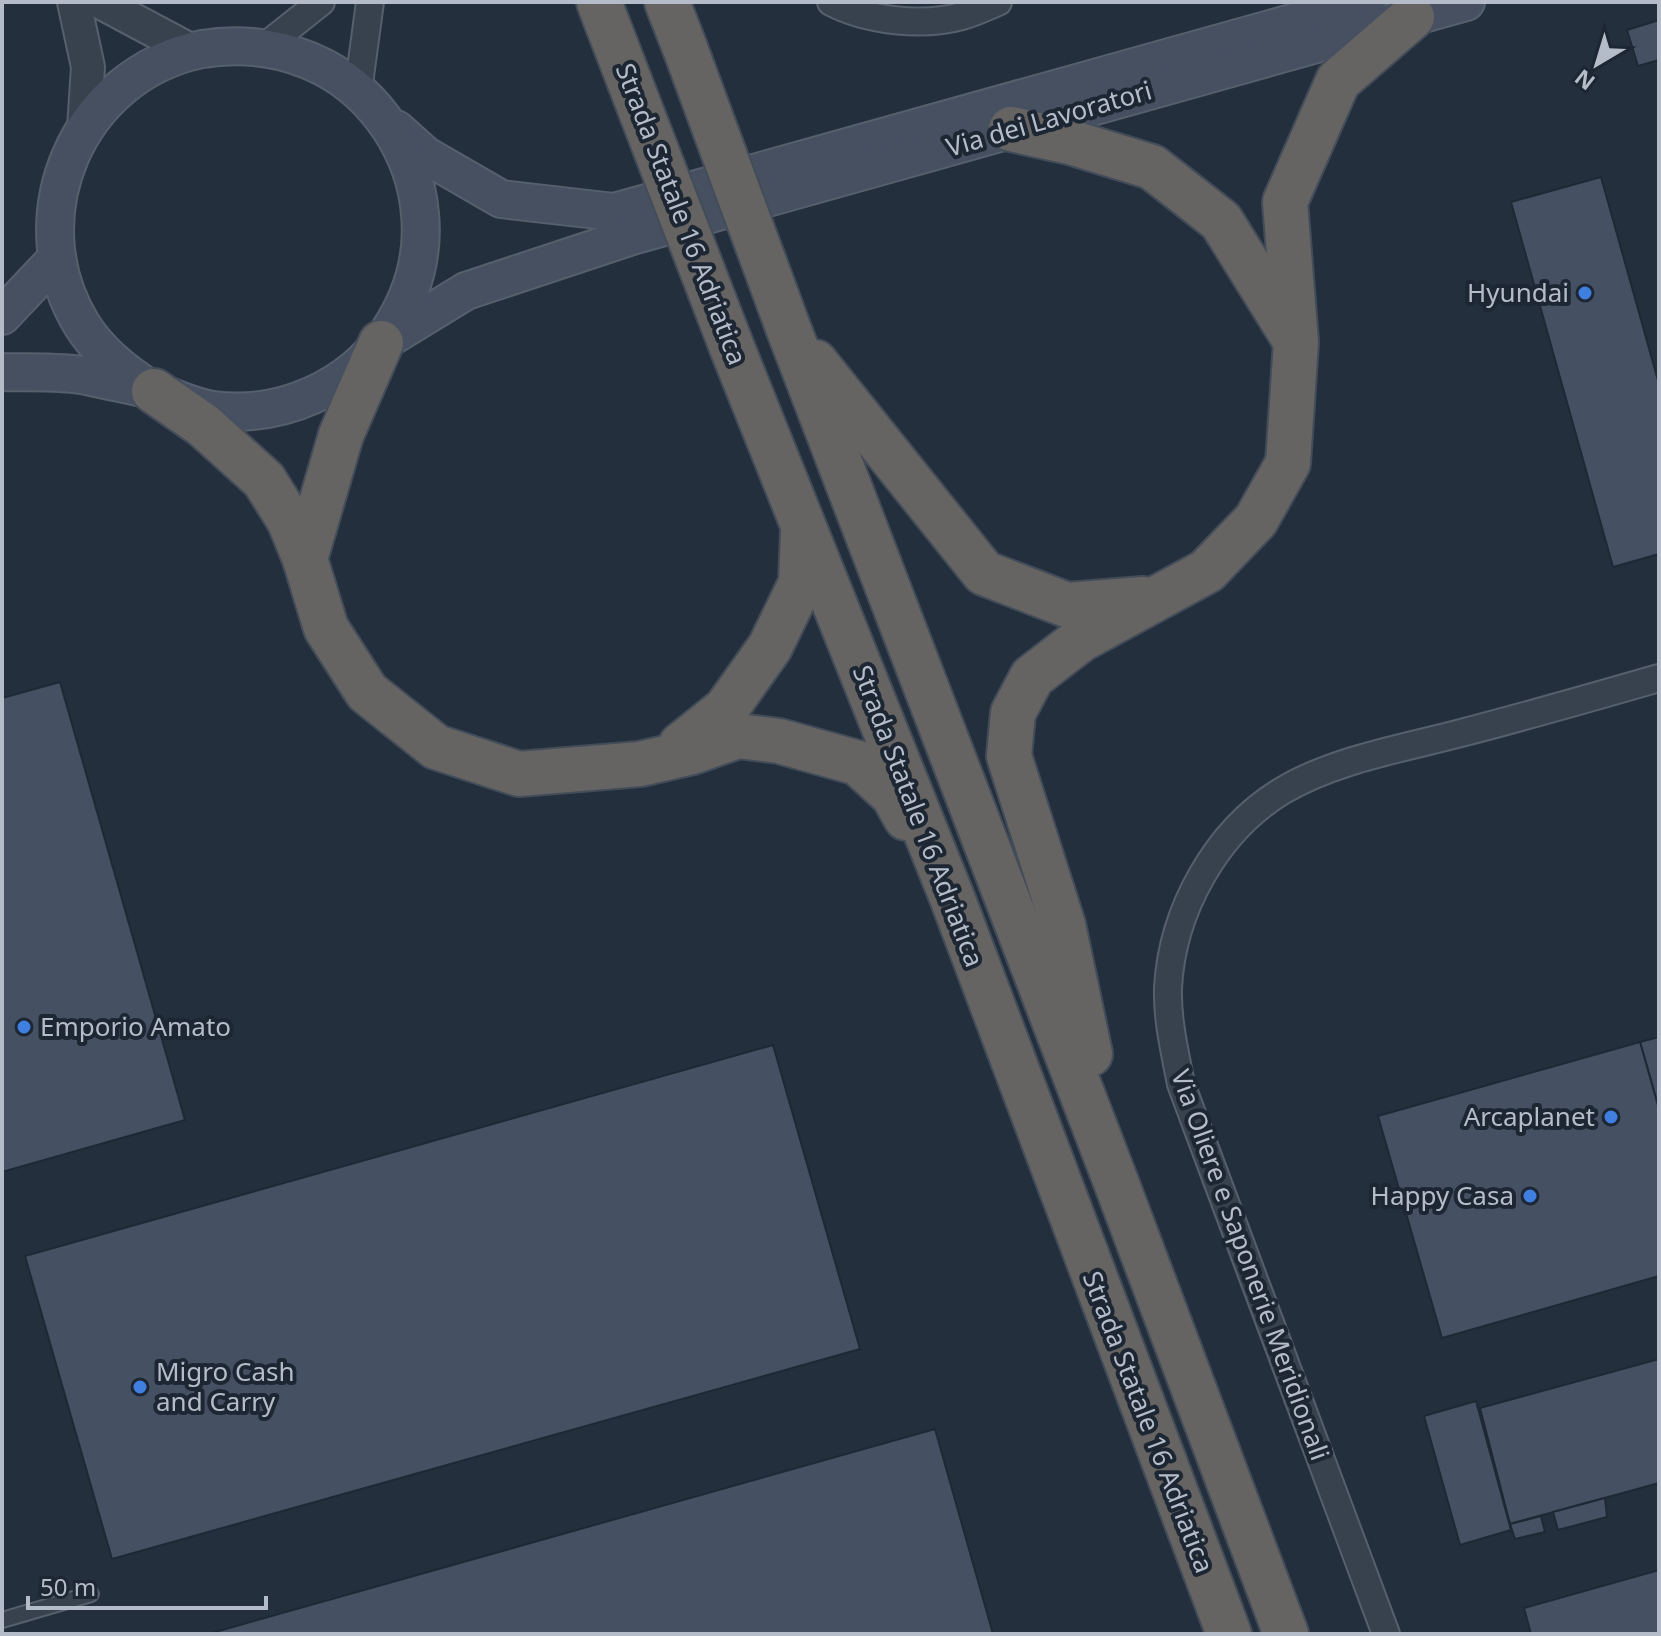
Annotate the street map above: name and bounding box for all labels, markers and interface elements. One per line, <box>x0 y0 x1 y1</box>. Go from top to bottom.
north arrow <box>1557 24 1637 104</box>
street label: Strada Statale 16 Adriatica <box>608 58 756 370</box>
text: N <box>1568 63 1600 98</box>
street label: Via dei Lavoratori <box>942 71 1156 165</box>
place label: Hyundai <box>1467 274 1569 310</box>
marker: Hyundai <box>1576 284 1594 302</box>
street label: Strada Statale 16 Adriatica <box>845 660 993 972</box>
place label: Emporio Amato <box>40 1008 231 1044</box>
marker: Emporio Amato <box>15 1018 33 1036</box>
street label: Via Oliere e Saponerie Meridionali <box>1163 1064 1339 1465</box>
place label: Arcaplanet <box>1464 1098 1595 1134</box>
marker: Arcaplanet <box>1602 1108 1620 1126</box>
place label: Happy Casa <box>1371 1177 1514 1213</box>
marker: Happy Casa <box>1521 1187 1539 1205</box>
street label: Strada Statale 16 Adriatica <box>1075 1266 1223 1578</box>
place label: Migro Cash and Carry <box>156 1353 295 1419</box>
marker: Migro Cash and Carry <box>131 1378 149 1396</box>
scale bar <box>28 1560 266 1610</box>
text: 50 m <box>40 1570 96 1603</box>

